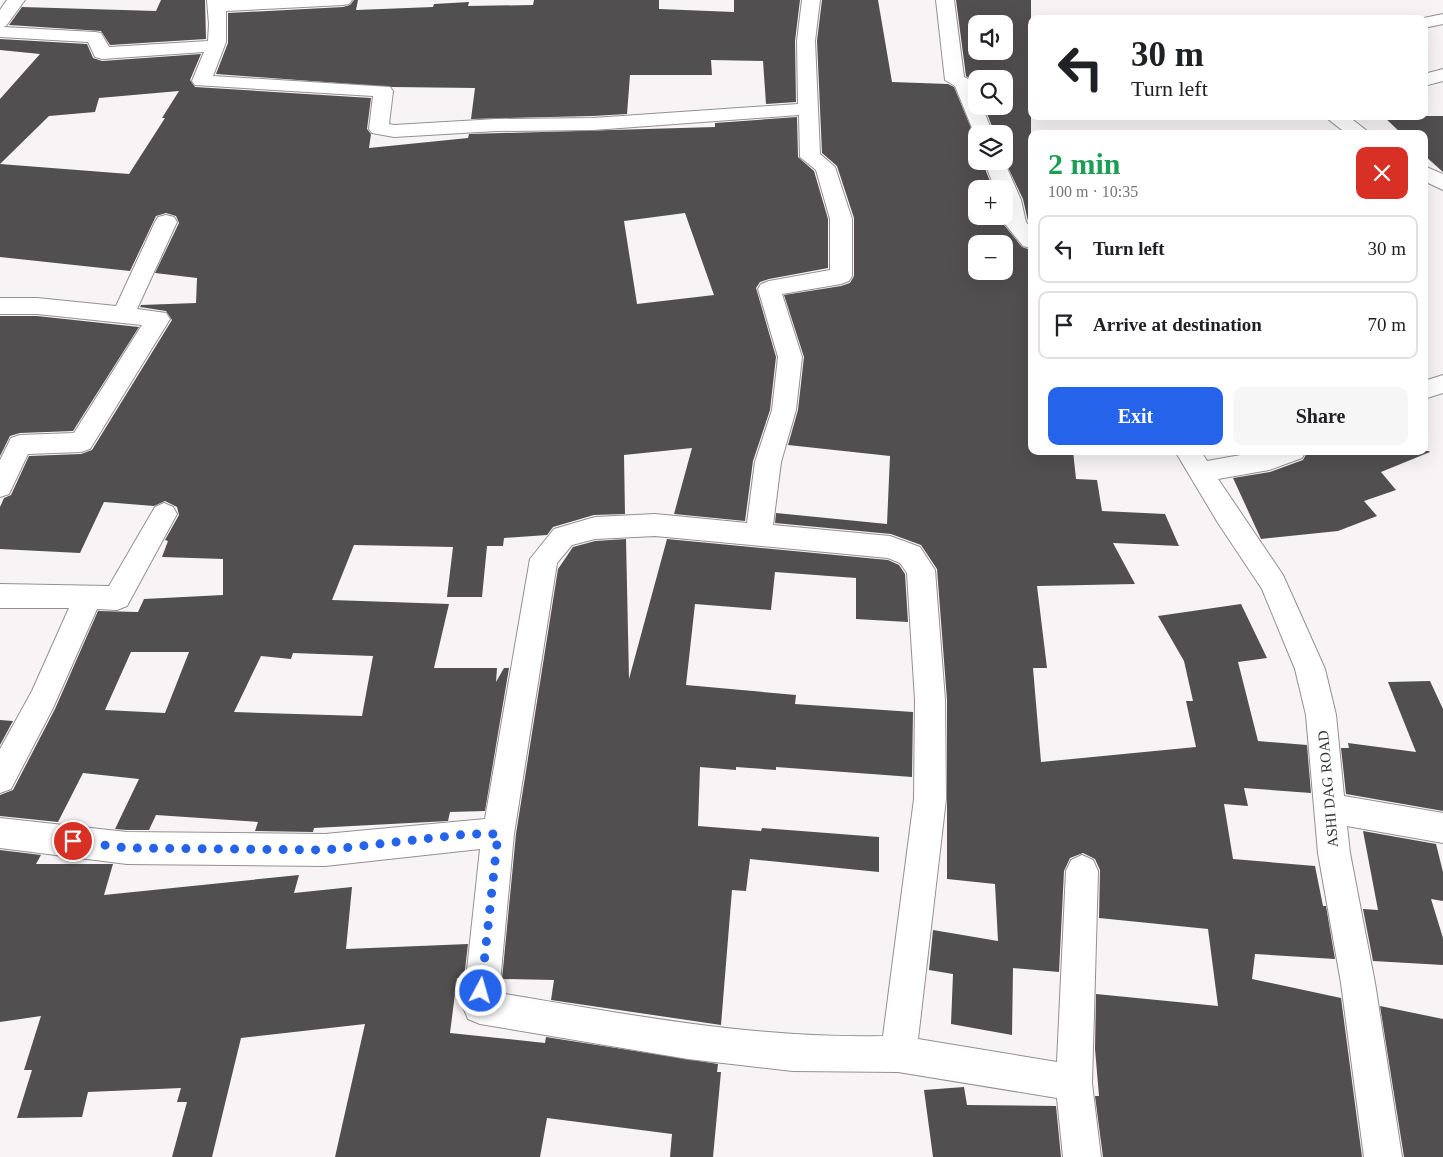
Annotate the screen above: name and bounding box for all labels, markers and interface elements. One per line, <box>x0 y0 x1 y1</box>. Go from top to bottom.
map controls <box>968 15 1013 280</box>
button: sound <box>968 15 1013 60</box>
icon: left <box>1048 35 1113 100</box>
text: 30 m <box>1131 35 1204 74</box>
button: search <box>968 70 1013 115</box>
text: Turn left <box>1131 76 1208 101</box>
button: layers <box>968 125 1013 170</box>
text: 2 min <box>1048 147 1121 180</box>
button: close <box>1356 147 1408 199</box>
button: + <box>968 180 1013 225</box>
text: 100 m · 10:35 <box>1048 183 1138 200</box>
button: − <box>968 235 1013 280</box>
icon: left <box>1050 235 1078 263</box>
text: Turn left <box>1093 238 1165 259</box>
text: 30 m <box>1367 238 1406 259</box>
icon: arrive <box>1050 311 1078 339</box>
text: Arrive at destination <box>1093 314 1262 335</box>
text: 70 m <box>1367 314 1406 335</box>
button: Exit <box>1048 387 1223 445</box>
button: Share <box>1233 387 1408 445</box>
street label: ASHI DAG ROAD <box>1315 730 1341 848</box>
pin <box>52 820 94 862</box>
icon: arrive <box>59 827 87 855</box>
position arrow <box>454 964 506 1016</box>

